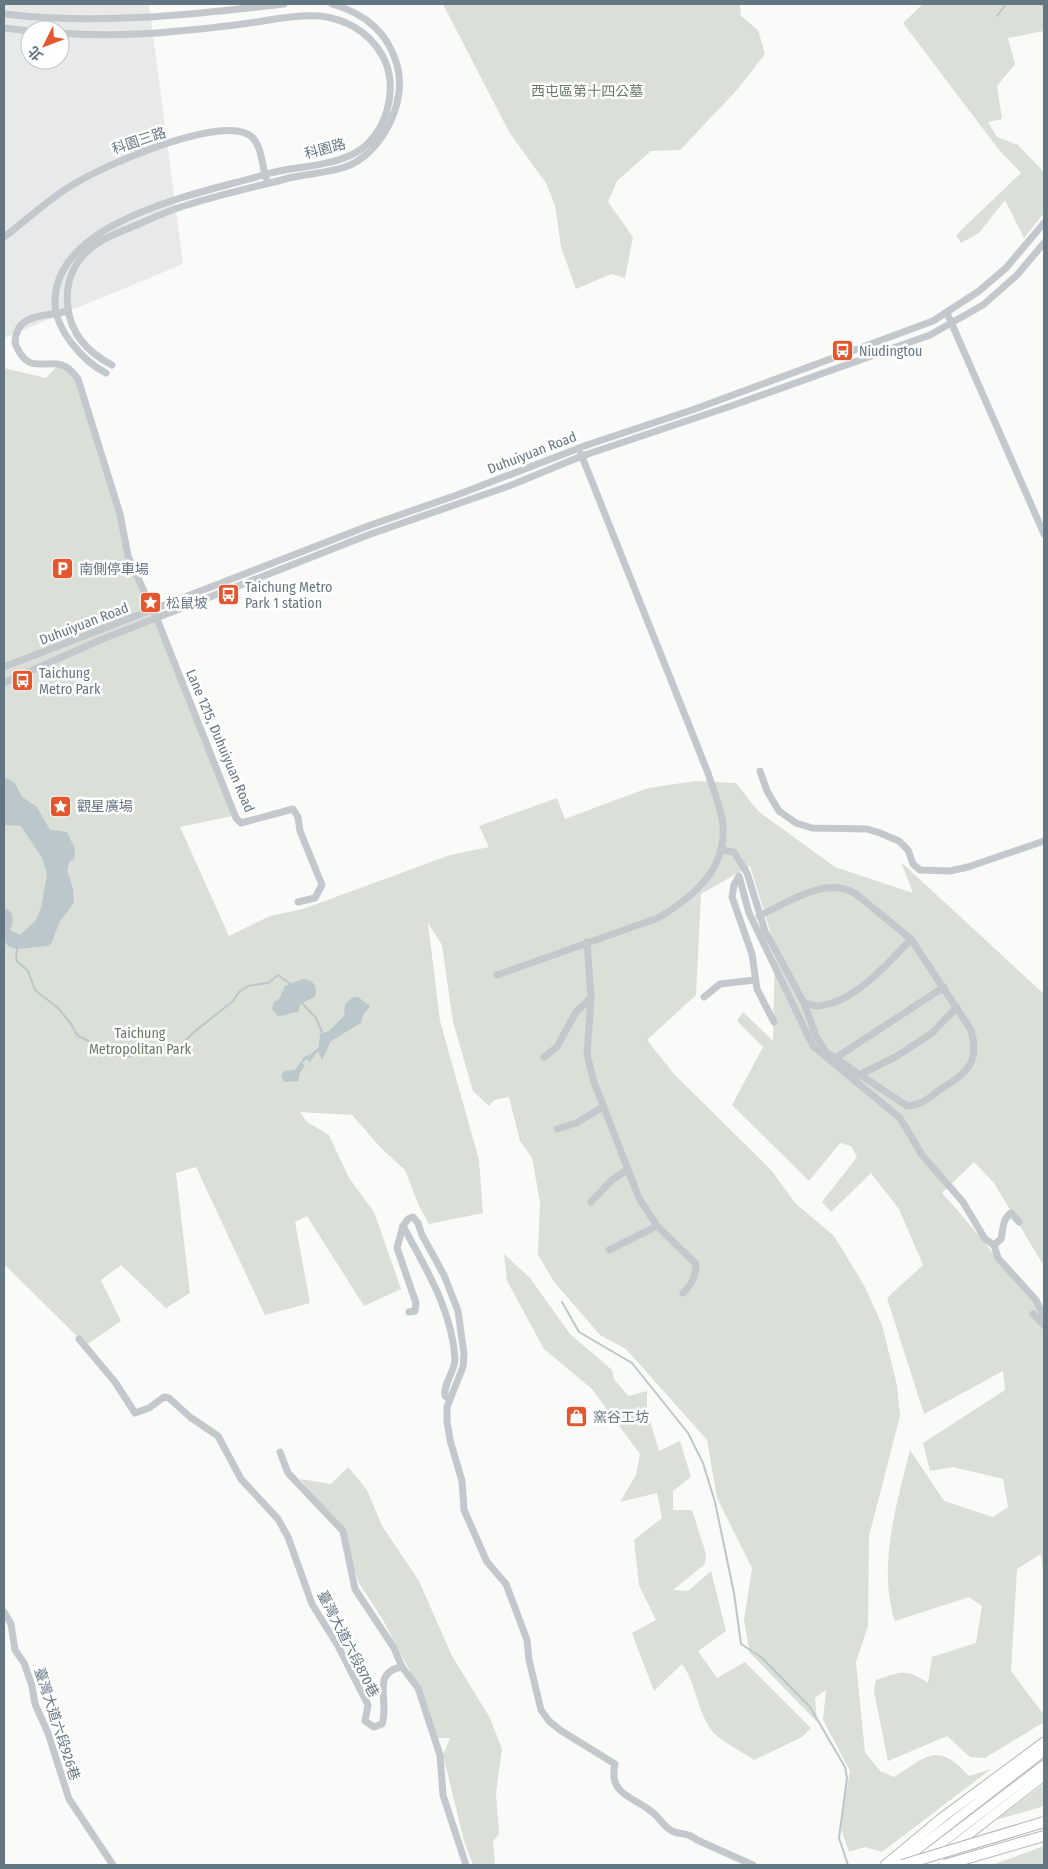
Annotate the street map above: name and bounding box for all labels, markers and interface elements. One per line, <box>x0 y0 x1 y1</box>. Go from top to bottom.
north arrow <box>20 20 70 70</box>
text: 北 <box>25 42 47 64</box>
park label: 西屯區第十四公墓 <box>531 83 643 100</box>
street label: 科園三路 <box>110 124 168 158</box>
street label: 科園路 <box>303 135 347 163</box>
bus stop icon: Niudingtou <box>831 339 855 363</box>
place label: Niudingtou <box>859 343 922 360</box>
street label: Duhuiyuan Road <box>485 428 579 478</box>
parking icon: 南側停車場 <box>51 557 75 581</box>
place label: 南側停車場 <box>79 561 149 578</box>
place label: Taichung Metro Park 1 station <box>245 579 332 612</box>
bus stop icon: Taichung Metro Park 1 station <box>217 583 241 607</box>
place icon: 松鼠坡 <box>138 591 162 615</box>
place label: 松鼠坡 <box>166 595 208 612</box>
street label: Duhuiyuan Road <box>37 599 131 649</box>
place label: Taichung Metro Park <box>39 665 101 698</box>
street label: Lane 1215, Duhuiyuan Road <box>182 667 258 815</box>
bus stop icon: Taichung Metro Park <box>11 669 35 693</box>
place icon: 觀星廣場 <box>49 794 73 818</box>
place label: 觀星廣場 <box>77 798 133 815</box>
park label: Taichung Metropolitan Park <box>89 1025 192 1058</box>
shop icon: 窯谷工坊 <box>565 1405 589 1429</box>
place label: 窯谷工坊 <box>593 1409 649 1426</box>
street label: 臺灣大道六段870巷 <box>314 1588 382 1700</box>
street label: 臺灣大道六段926巷 <box>31 1665 83 1783</box>

